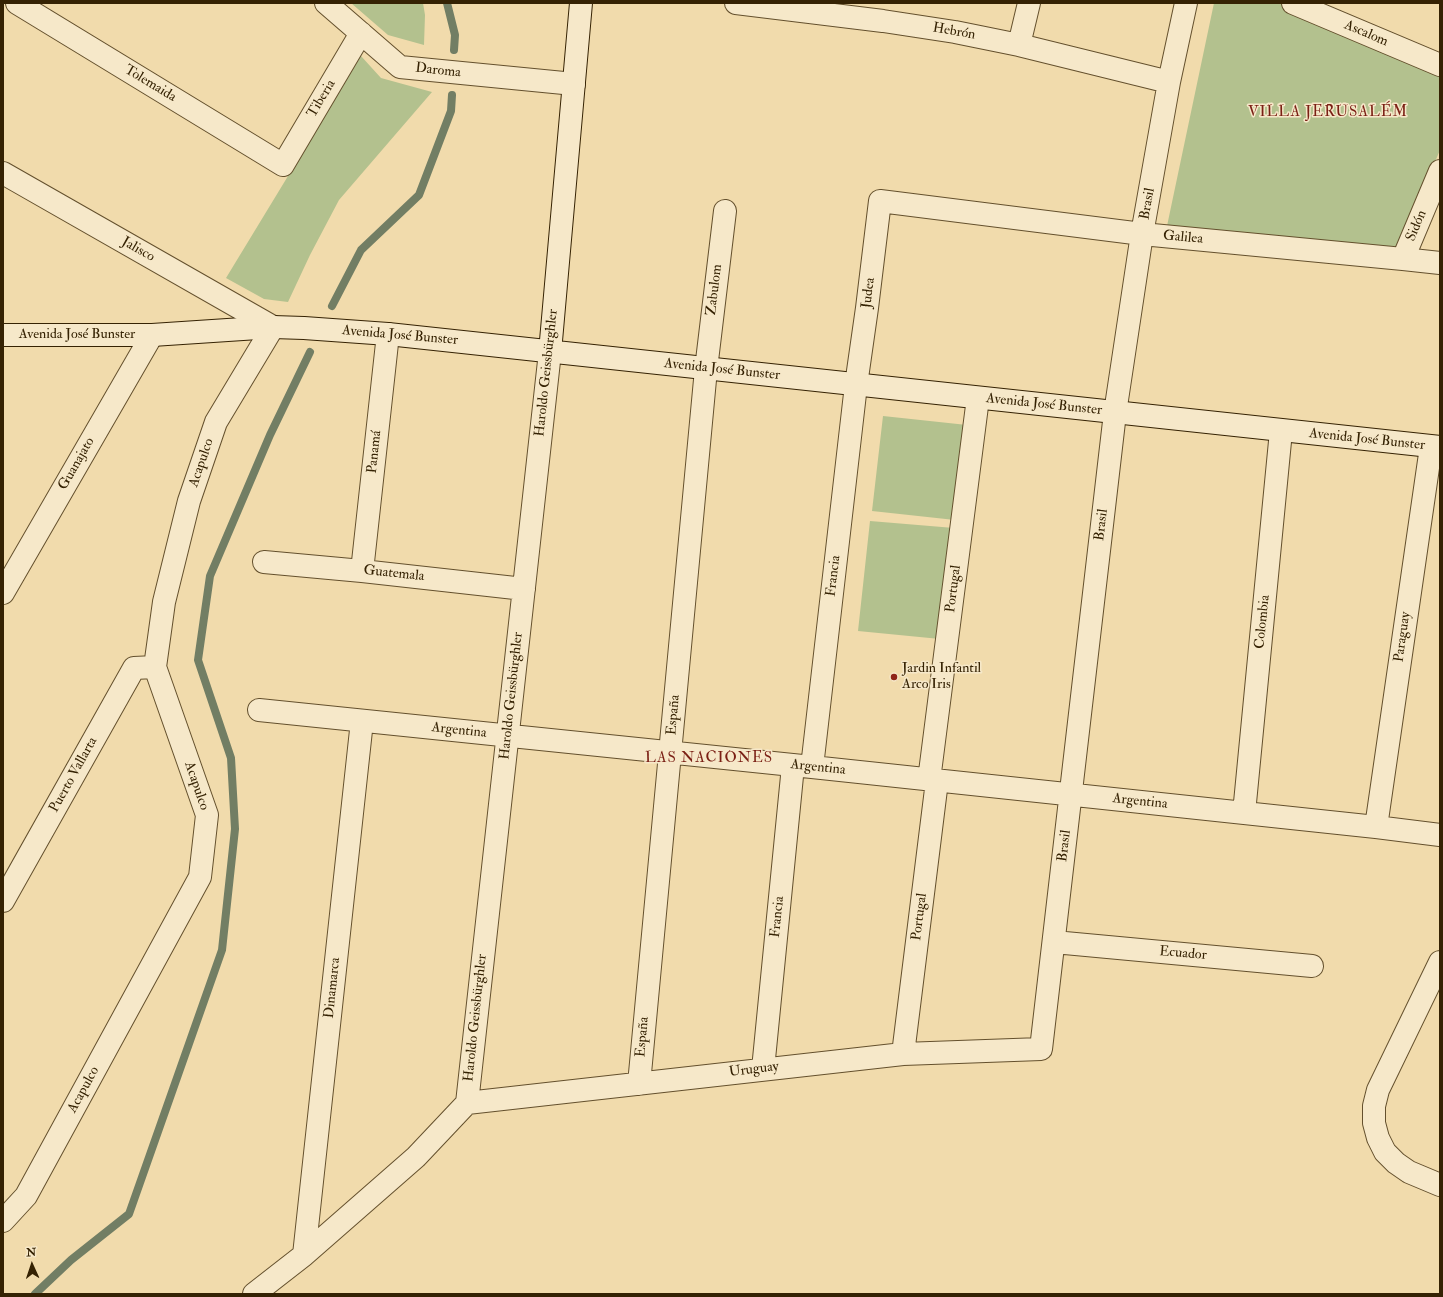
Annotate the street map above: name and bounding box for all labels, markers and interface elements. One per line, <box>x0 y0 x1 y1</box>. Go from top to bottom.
street label: Ascalom <box>1341 17 1391 51</box>
street label: Hebrón <box>931 20 977 44</box>
street label: Daroma <box>414 60 462 82</box>
street label: Tolemaida <box>121 62 179 106</box>
street label: Tiberia <box>304 77 340 121</box>
district label: VILLA JERUSALÉM <box>1248 104 1408 122</box>
street label: Brasil <box>1137 187 1159 221</box>
street label: Sidón <box>1403 208 1431 244</box>
street label: Galilea <box>1162 228 1204 248</box>
street label: Jalisco <box>118 234 158 266</box>
street label: Zabulom <box>704 263 726 317</box>
street label: Judea <box>859 277 879 309</box>
street label: Haroldo Geissbürghler <box>532 308 562 438</box>
street label: Avenida José Bunster <box>341 323 459 349</box>
street label: Avenida José Bunster <box>19 327 135 343</box>
street label: Avenida José Bunster <box>663 356 781 384</box>
street label: Avenida José Bunster <box>985 391 1103 419</box>
street label: Avenida José Bunster <box>1308 426 1426 454</box>
street label: Panamá <box>364 430 386 474</box>
street label: Guanajato <box>55 435 99 493</box>
street label: Acapulco <box>186 436 218 490</box>
street label: Brasil <box>1092 508 1112 542</box>
street label: Francia <box>823 554 845 598</box>
street label: Guatemala <box>363 562 425 586</box>
street label: Portugal <box>943 564 965 614</box>
street label: Colombia <box>1252 594 1274 650</box>
street label: Paraguay <box>1391 611 1415 663</box>
street label: Haroldo Geissbürghler <box>497 631 527 761</box>
place label: Jardin Infantil Arco Iris <box>902 661 981 694</box>
marker: Jardin Infantil Arco Iris <box>889 672 899 682</box>
street label: España <box>664 694 684 736</box>
street label: Argentina <box>431 720 487 742</box>
street label: Puerto Vallarta <box>46 734 102 816</box>
district label: LAS NACIONES <box>645 750 773 768</box>
street label: Argentina <box>790 757 846 779</box>
street label: Acapulco <box>180 759 212 813</box>
street label: Argentina <box>1112 791 1168 813</box>
street label: Brasil <box>1055 829 1075 863</box>
street label: Portugal <box>909 892 931 942</box>
street label: Francia <box>767 895 789 939</box>
street label: Ecuador <box>1159 944 1207 964</box>
street label: Haroldo Geissbürghler <box>461 953 491 1083</box>
street label: Dinamarca <box>321 957 345 1019</box>
street label: España <box>633 1016 653 1058</box>
street label: Uruguay <box>728 1059 780 1081</box>
street label: Acapulco <box>64 1064 104 1116</box>
north arrow <box>12 1245 52 1285</box>
text: N <box>26 1246 37 1259</box>

